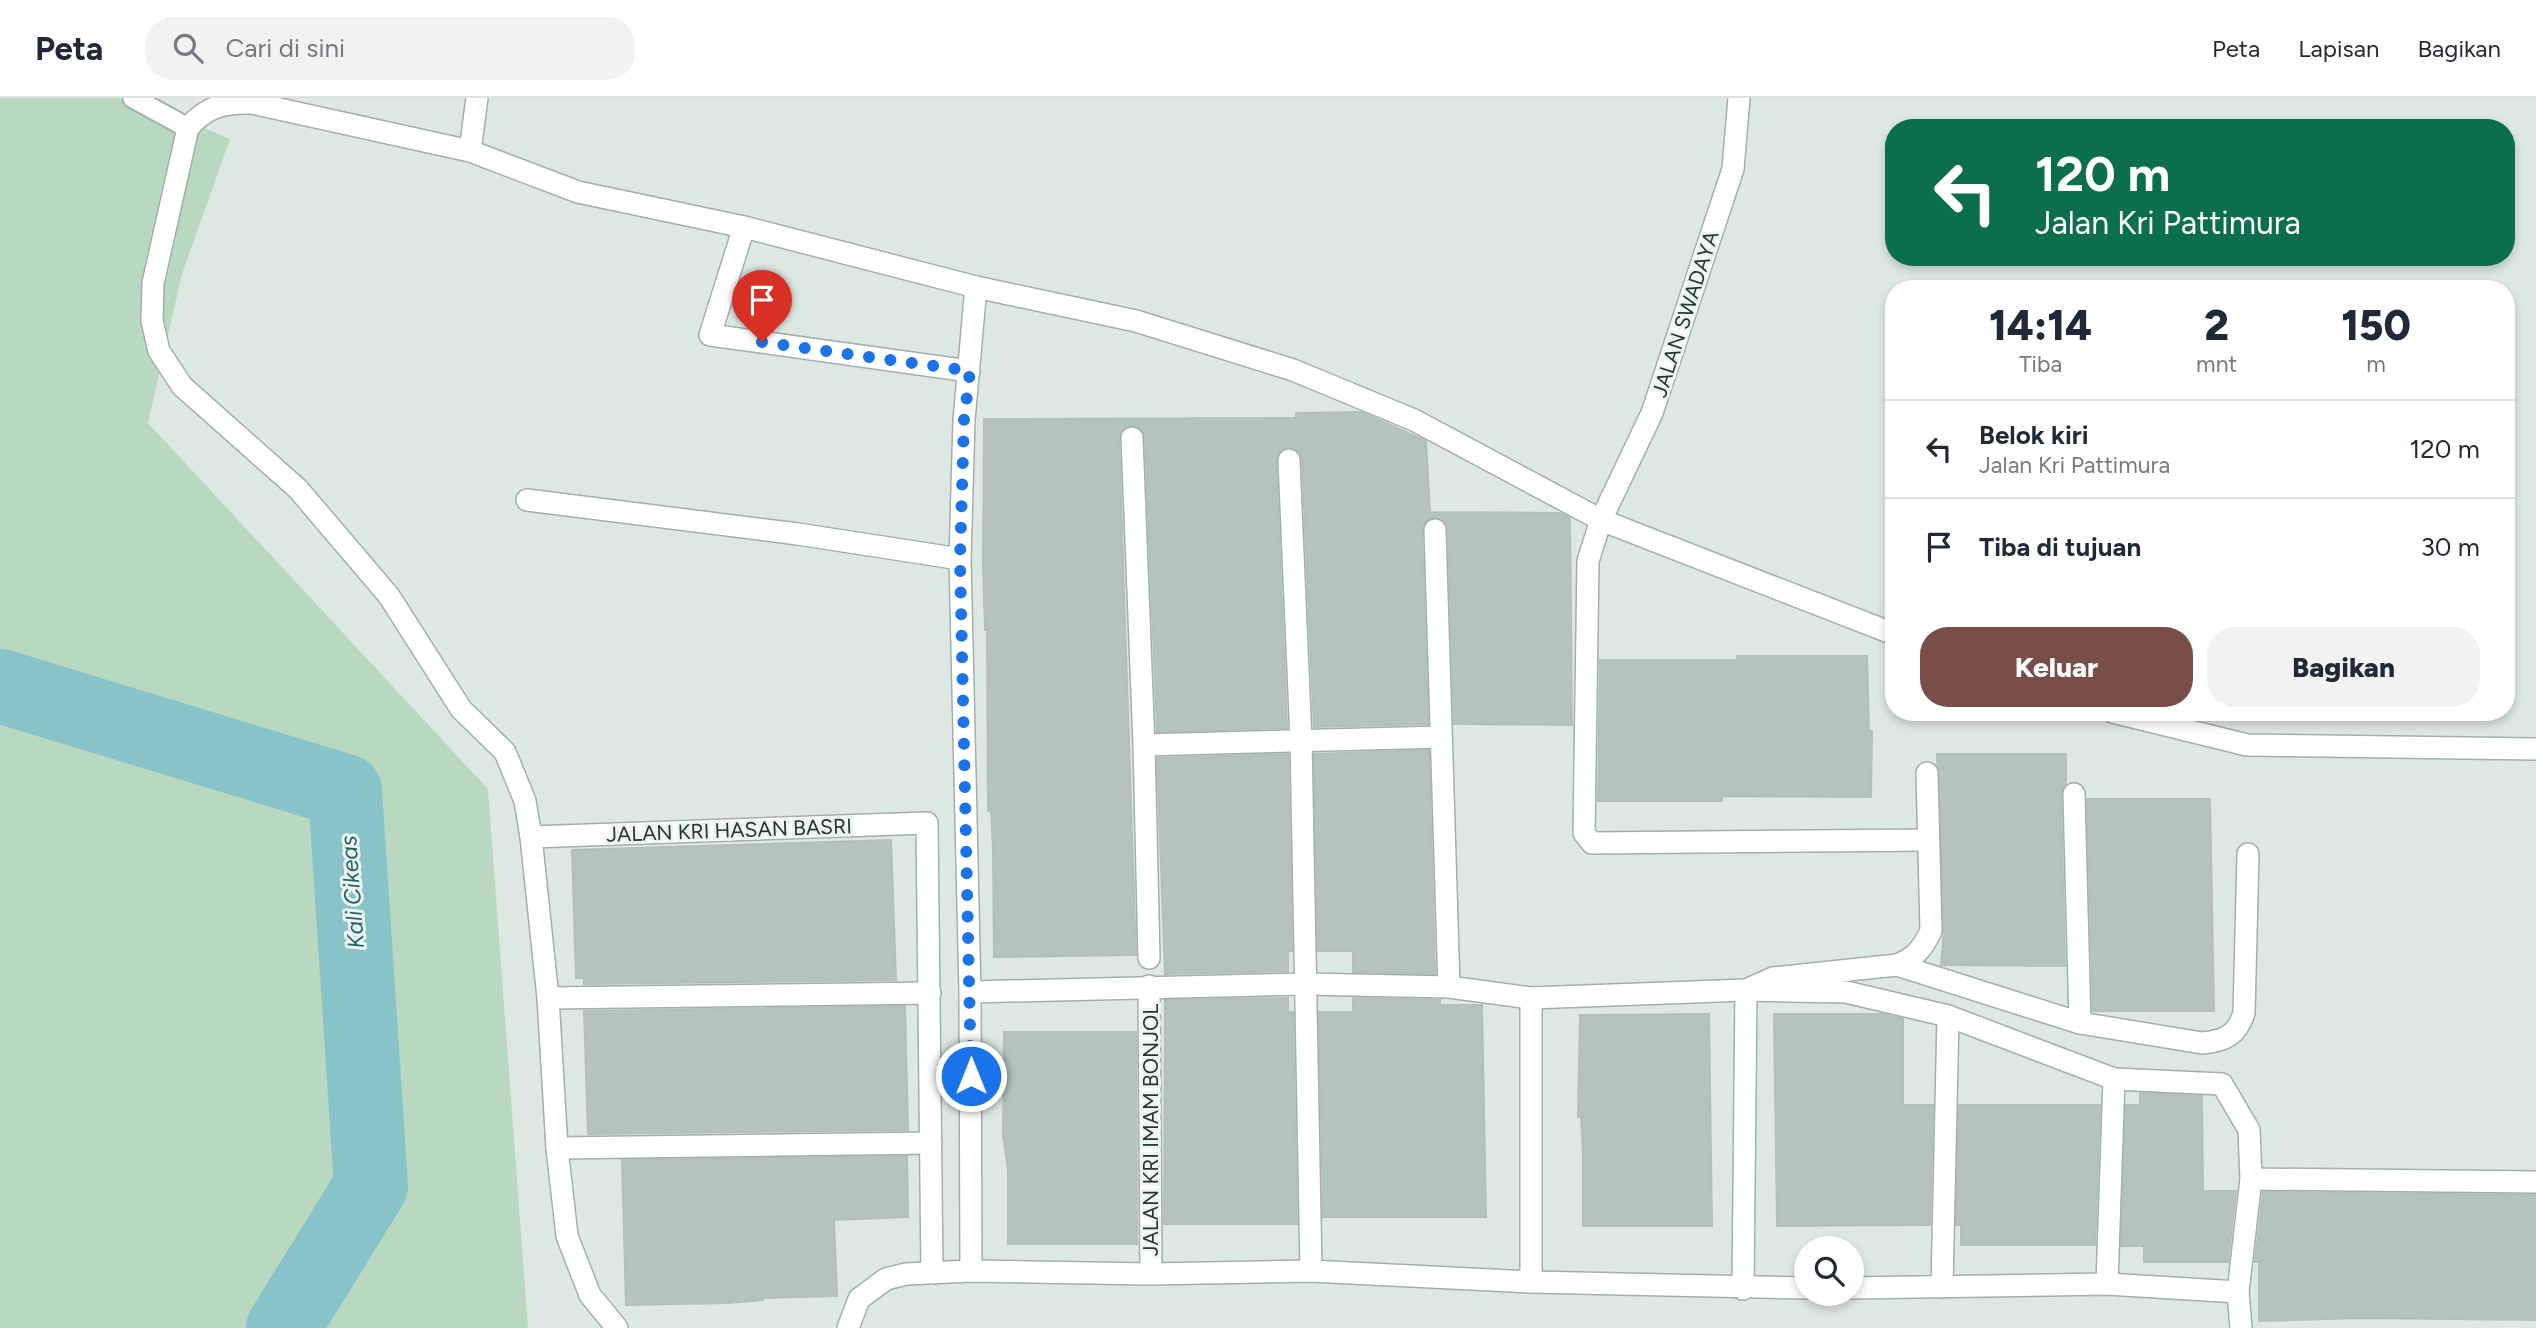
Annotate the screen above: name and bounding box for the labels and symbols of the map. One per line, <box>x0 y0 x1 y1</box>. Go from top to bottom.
street label: JALAN SWADAYA <box>1646 228 1724 400</box>
pin <box>732 270 792 342</box>
street label: JALAN KRI HASAN BASRI <box>606 813 852 847</box>
water label: Kali Cikeas <box>334 834 370 949</box>
street label: JALAN KRI IMAM BONJOL <box>1138 1004 1163 1256</box>
position arrow <box>934 1039 1008 1113</box>

